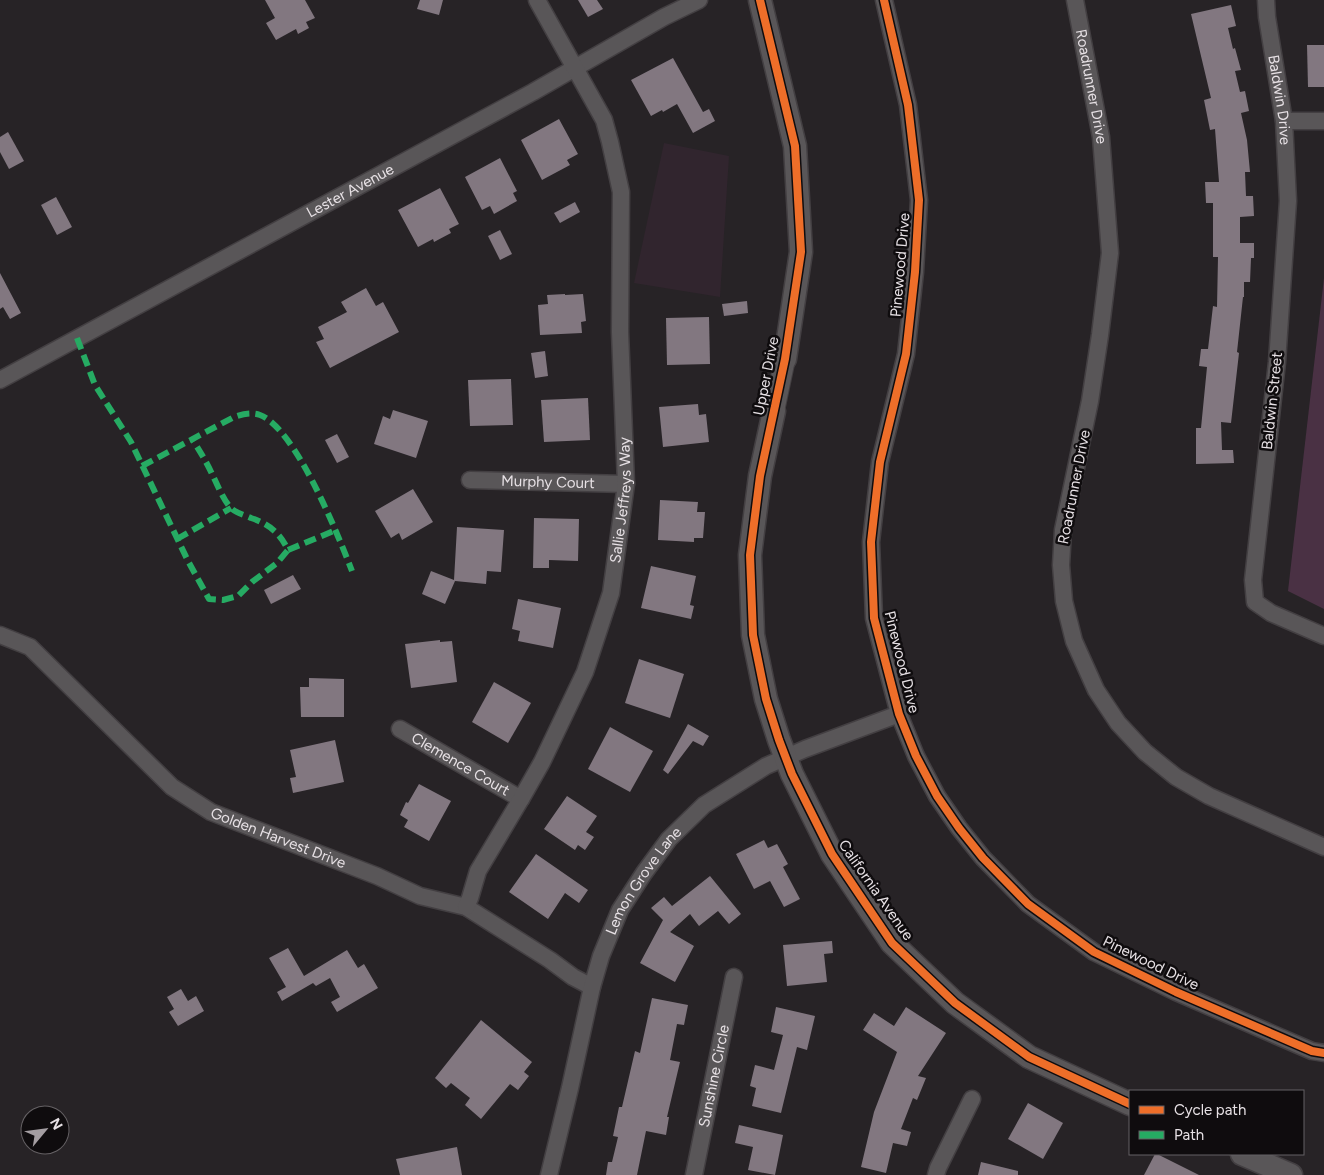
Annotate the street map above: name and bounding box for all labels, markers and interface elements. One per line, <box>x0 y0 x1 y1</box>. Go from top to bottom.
street label: Roadrunner Drive <box>1072 28 1110 144</box>
street label: Baldwin Drive <box>1264 54 1294 146</box>
street label: Lester Avenue <box>303 160 397 222</box>
street label: Pinewood Drive <box>886 212 914 318</box>
street label: Upper Drive <box>750 335 782 417</box>
street label: Baldwin Street <box>1258 351 1286 451</box>
street label: Roadrunner Drive <box>1054 428 1094 546</box>
street label: Sallie Jeffreys Way <box>606 436 635 564</box>
street label: Murphy Court <box>501 472 595 492</box>
street label: Pinewood Drive <box>881 609 923 715</box>
street label: Clemence Court <box>408 729 513 800</box>
street label: Golden Harvest Drive <box>208 804 348 872</box>
street label: Lemon Grove Lane <box>602 823 685 937</box>
street label: California Avenue <box>835 836 917 944</box>
street label: Pinewood Drive <box>1100 932 1202 994</box>
street label: Sunshine Circle <box>695 1023 733 1129</box>
legend <box>1129 1090 1304 1155</box>
text: Cycle path <box>1174 1101 1246 1119</box>
north arrow <box>20 1105 70 1155</box>
text: N <box>46 1115 66 1133</box>
text: Path <box>1174 1126 1204 1144</box>

